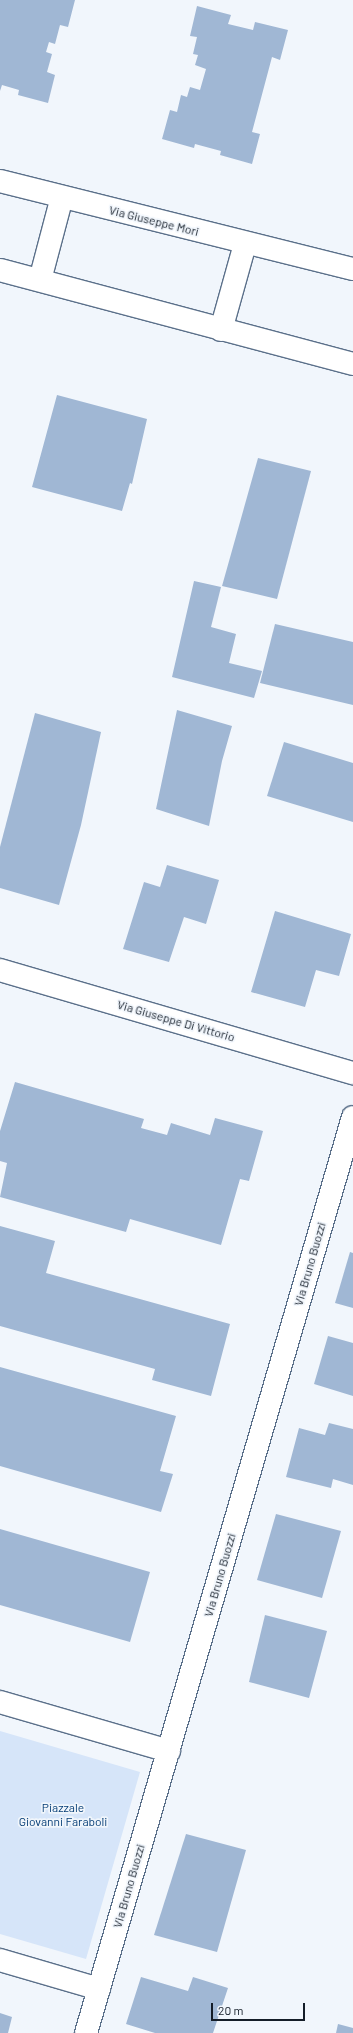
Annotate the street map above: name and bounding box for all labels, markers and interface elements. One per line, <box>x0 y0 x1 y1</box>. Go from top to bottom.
street label: Via Giuseppe Mori <box>108 203 200 239</box>
street label: Via Giuseppe Di Vittorio <box>116 997 236 1045</box>
street label: Via Bruno Buozzi <box>291 1221 329 1307</box>
street label: Via Bruno Buozzi <box>201 1532 239 1618</box>
park label: Piazzale Giovanni Faraboli <box>19 1801 107 1829</box>
street label: Via Bruno Buozzi <box>110 1843 148 1929</box>
scale bar <box>213 1995 307 2021</box>
text: 20 m <box>218 2003 244 2017</box>

